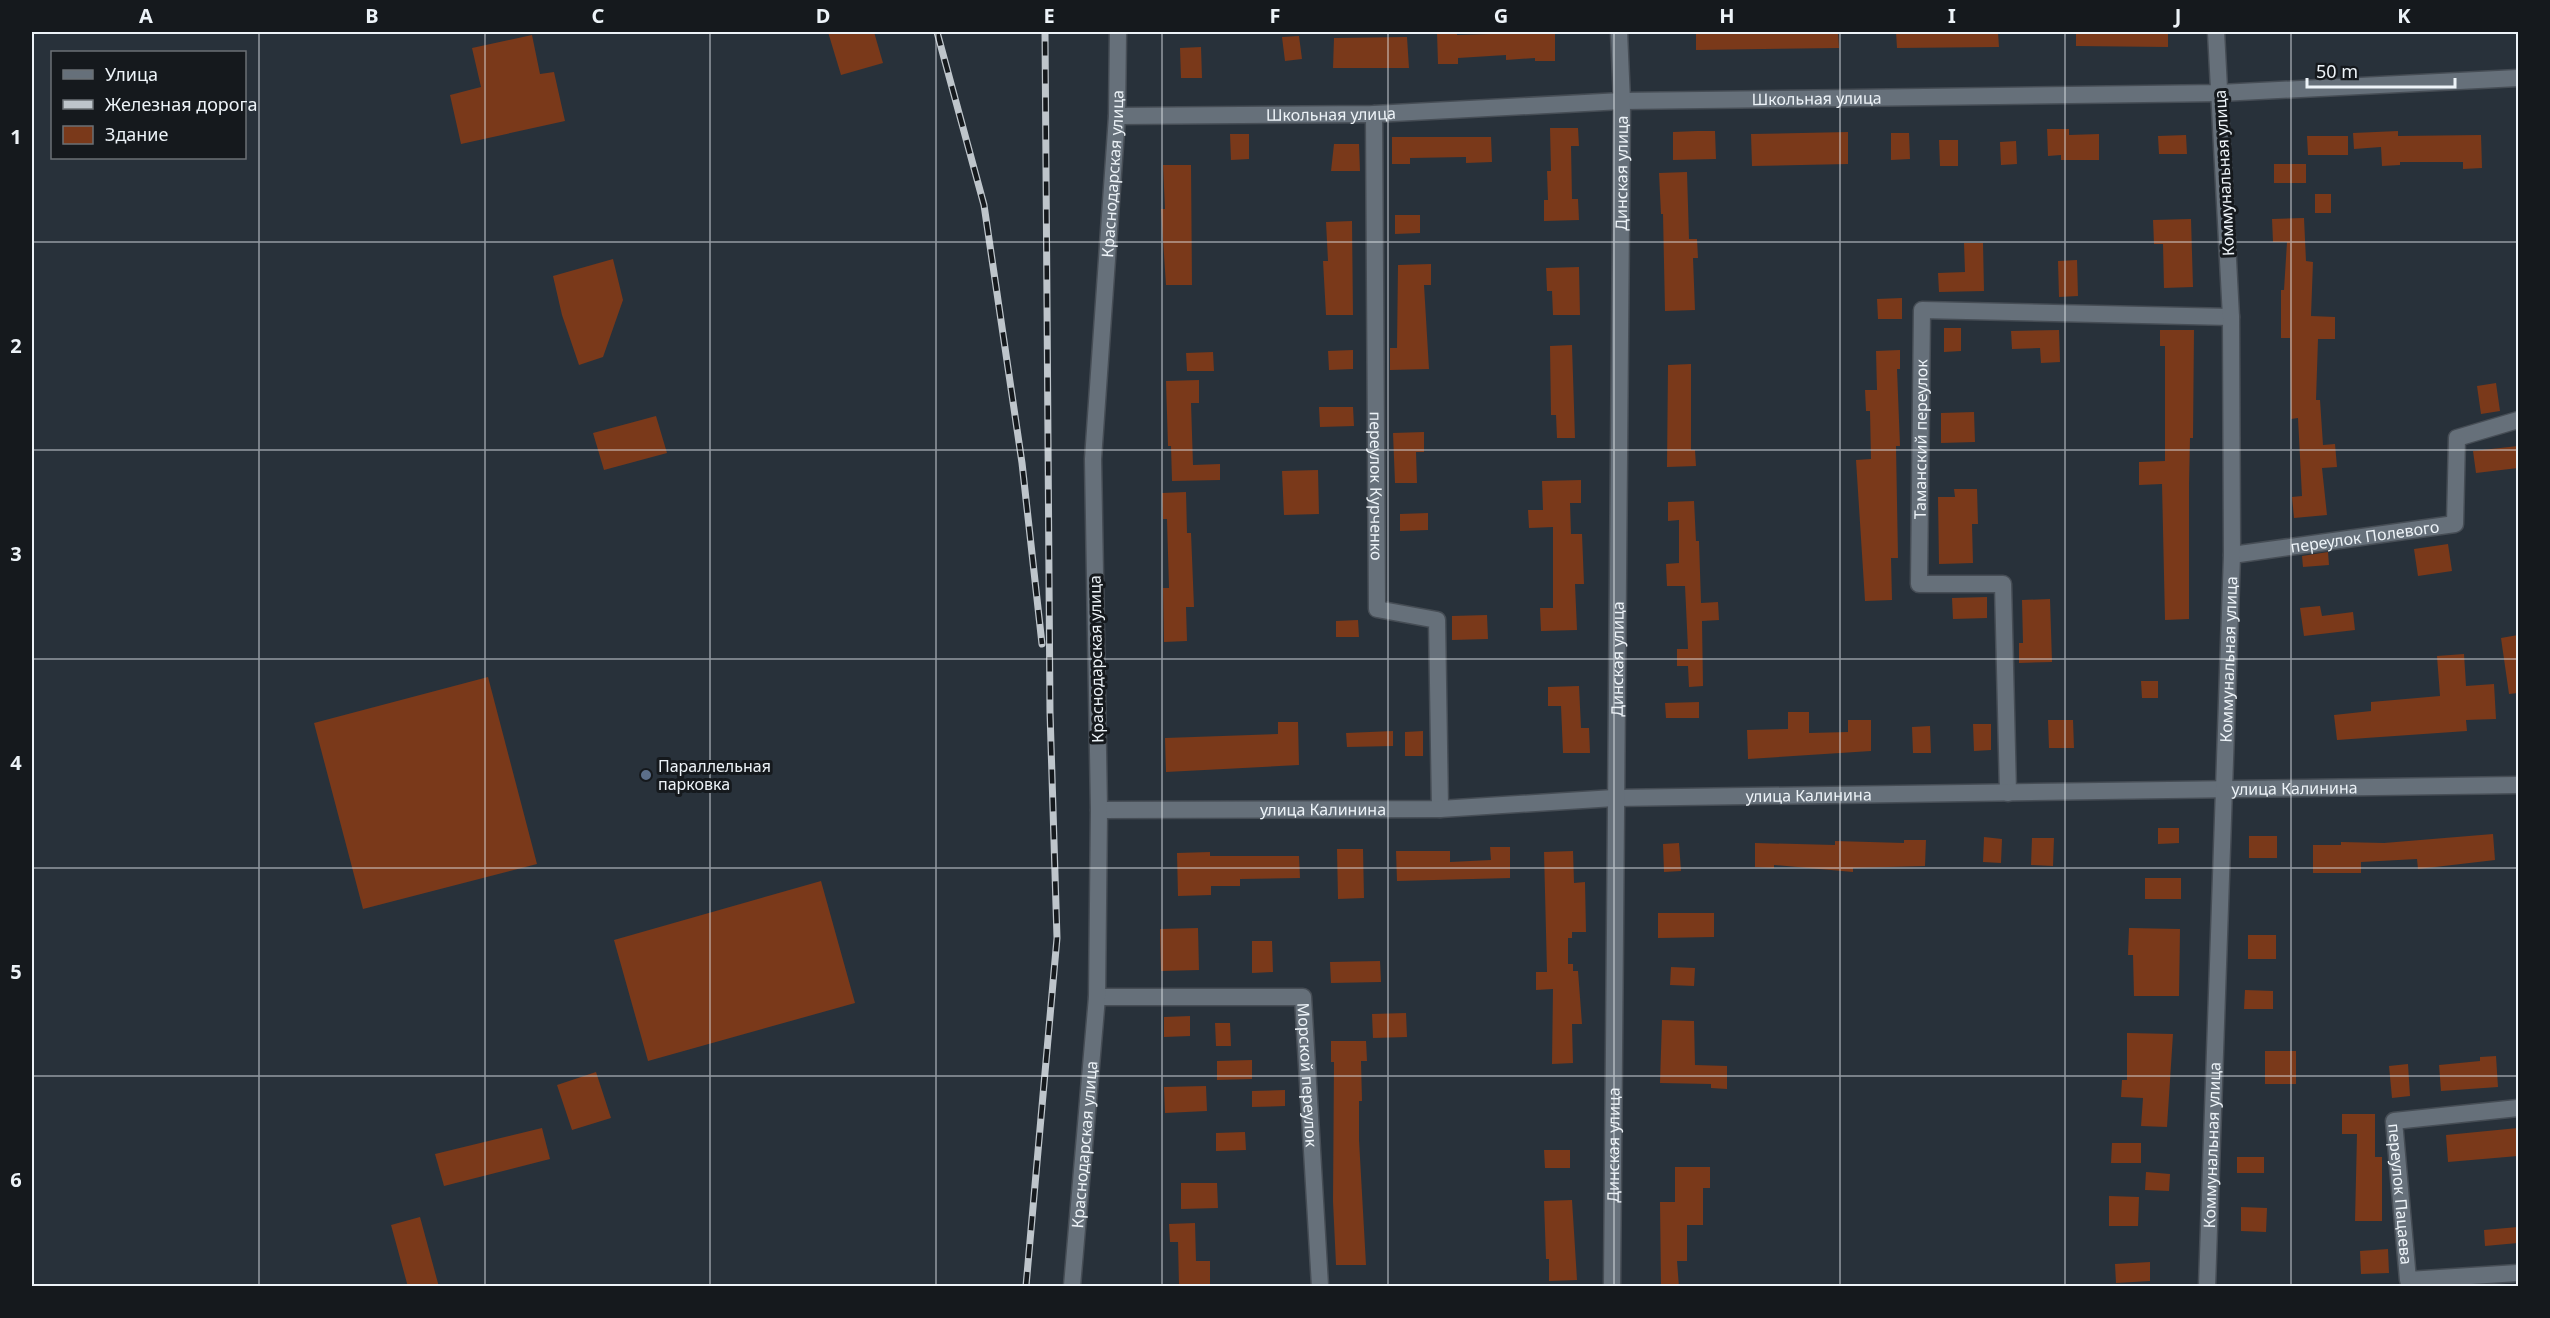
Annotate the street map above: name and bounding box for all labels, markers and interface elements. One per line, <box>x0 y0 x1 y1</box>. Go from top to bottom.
text: A <box>139 2 153 29</box>
text: B <box>365 2 379 29</box>
text: C <box>592 2 605 29</box>
text: D <box>816 2 830 29</box>
text: E <box>1043 2 1055 29</box>
text: F <box>1270 2 1280 29</box>
text: G <box>1494 2 1508 29</box>
text: H <box>1719 2 1735 29</box>
text: I <box>1948 2 1956 29</box>
text: J <box>2173 2 2181 29</box>
text: K <box>2397 2 2411 29</box>
legend <box>51 51 246 159</box>
scale bar <box>2307 51 2456 89</box>
text: 50 m <box>2316 59 2358 83</box>
text: Улица <box>105 62 158 86</box>
street label: Школьная улица <box>1752 87 1882 110</box>
street label: Коммунальная улица <box>2209 89 2239 257</box>
street label: Краснодарская улица <box>1096 90 1128 258</box>
text: Железная дорога <box>105 92 257 116</box>
street label: Школьная улица <box>1266 102 1397 126</box>
street label: Динская улица <box>1610 115 1633 231</box>
text: Здание <box>105 122 169 146</box>
text: 1 <box>10 123 22 150</box>
text: 2 <box>10 332 22 359</box>
street label: Таманский переулок <box>1909 358 1932 519</box>
street label: переулок Курченко <box>1365 411 1388 561</box>
street label: переулок Полевого <box>2289 515 2441 558</box>
text: 3 <box>10 540 22 567</box>
street label: Краснодарская улица <box>1084 575 1108 743</box>
street label: Коммунальная улица <box>2215 576 2242 743</box>
street label: Динская улица <box>1606 601 1629 717</box>
text: 4 <box>10 749 22 776</box>
place label: Параллельная парковка <box>658 755 771 795</box>
marker: Параллельная парковка <box>639 768 653 782</box>
street label: улица Калинина <box>2231 776 2358 800</box>
street label: улица Калинина <box>1745 783 1872 807</box>
street label: улица Калинина <box>1260 798 1386 821</box>
text: 5 <box>10 958 22 985</box>
street label: Морской переулок <box>1292 1002 1323 1148</box>
street label: Краснодарская улица <box>1066 1060 1102 1229</box>
street label: Коммунальная улица <box>2198 1062 2226 1229</box>
street label: Динская улица <box>1602 1087 1625 1203</box>
street label: переулок Пацаева <box>2383 1123 2418 1266</box>
text: 6 <box>10 1166 22 1193</box>

